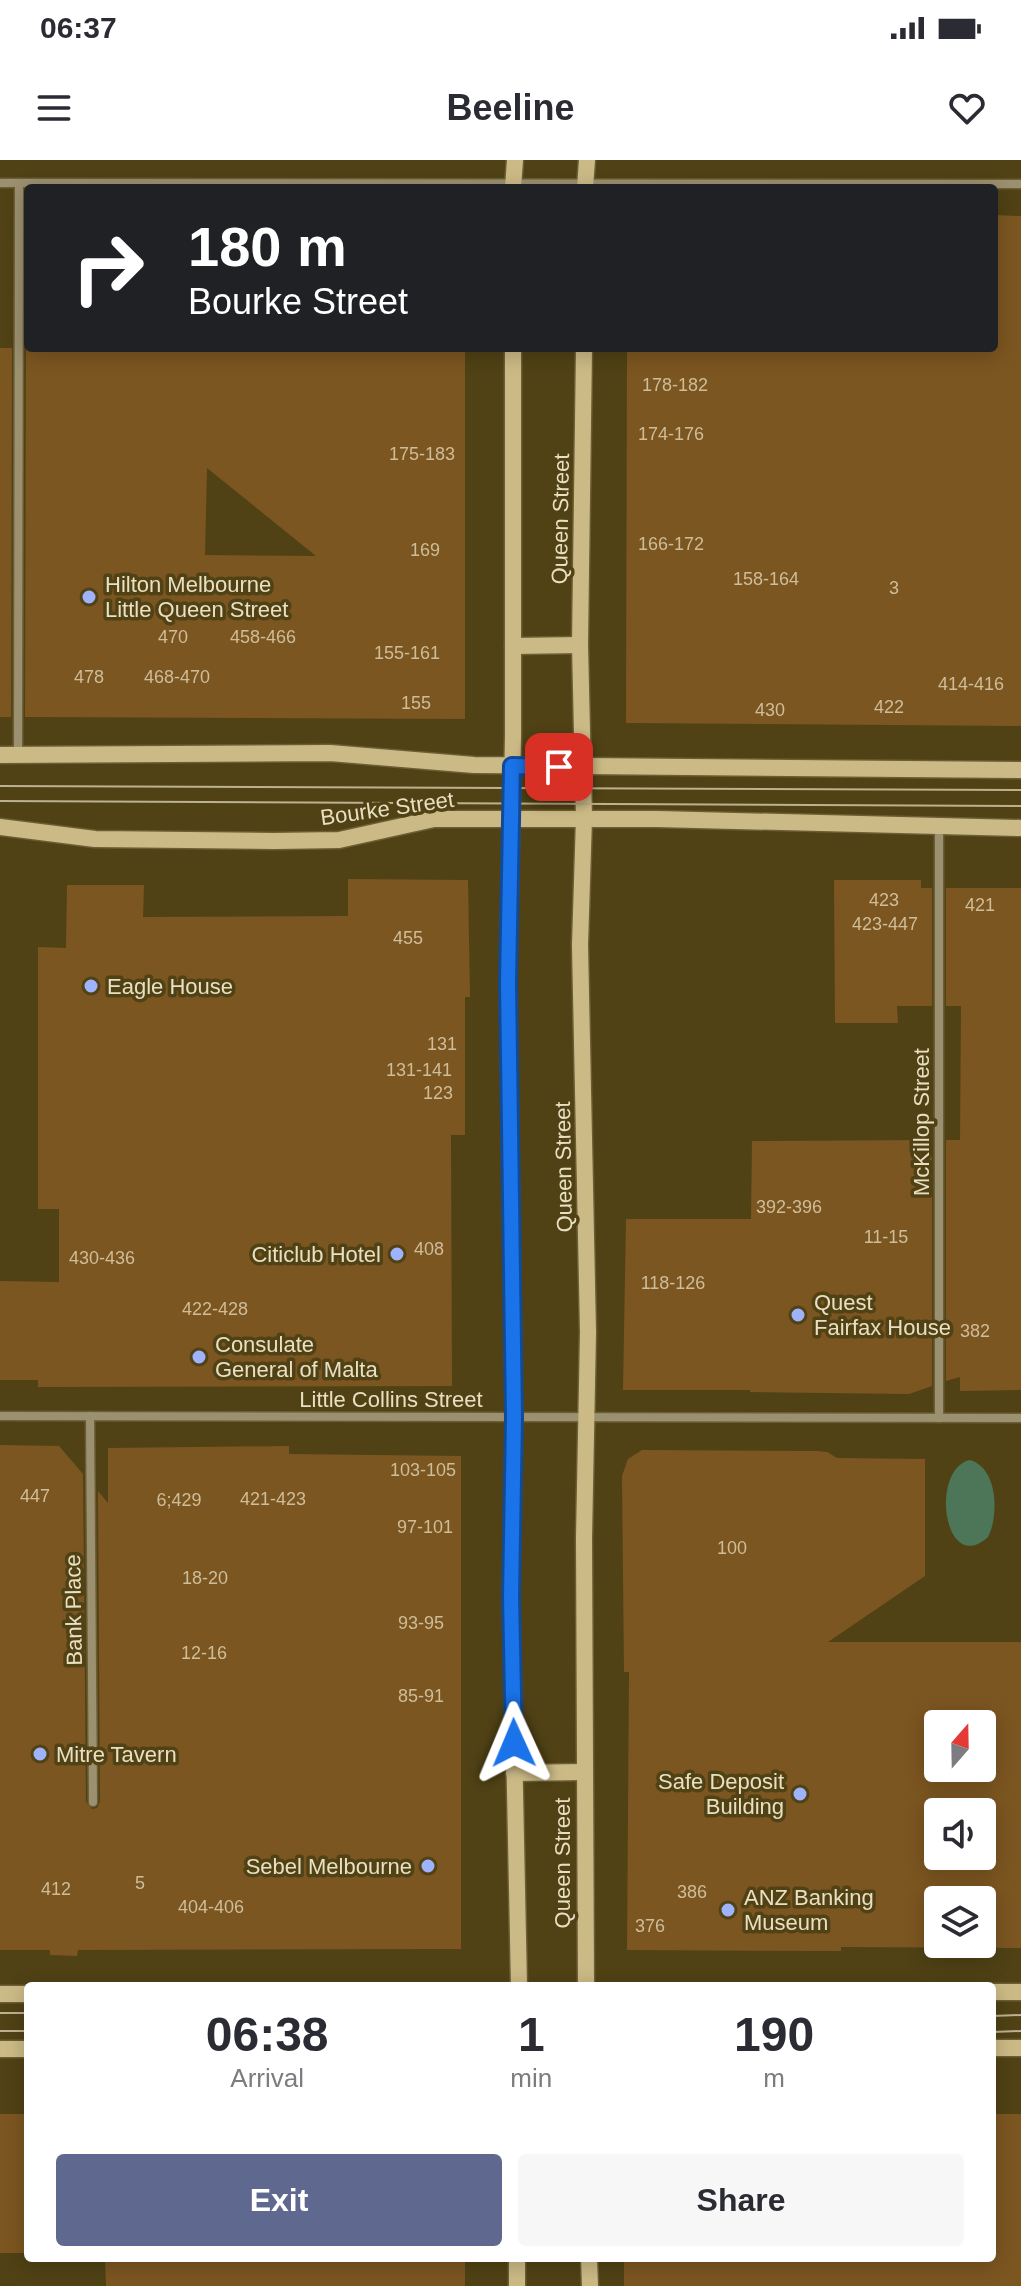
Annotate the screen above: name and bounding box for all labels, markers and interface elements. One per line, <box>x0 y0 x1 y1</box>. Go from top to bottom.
text: 06:37 <box>40 11 117 44</box>
icon: menu <box>32 86 76 130</box>
icon: heart <box>945 86 989 130</box>
text: Beeline <box>446 87 575 128</box>
text: 180 m <box>188 215 347 278</box>
icon: right <box>56 216 160 320</box>
text: Bourke Street <box>188 281 408 322</box>
house number: 178-182 <box>642 375 708 395</box>
house number: 174-176 <box>638 424 704 444</box>
house number: 175-183 <box>389 444 455 464</box>
street label: Queen Street <box>547 453 574 585</box>
house number: 166-172 <box>638 534 704 554</box>
house number: 169 <box>410 540 440 560</box>
house number: 158-164 <box>733 569 799 589</box>
place label: Hilton Melbourne Little Queen Street <box>105 572 288 622</box>
house number: 3 <box>889 578 899 598</box>
marker: Hilton Melbourne Little Queen Street <box>80 588 98 606</box>
house number: 470 <box>158 627 188 647</box>
house number: 458-466 <box>230 627 296 647</box>
house number: 155-161 <box>374 643 440 663</box>
house number: 478 <box>74 667 104 687</box>
house number: 468-470 <box>144 667 210 687</box>
house number: 414-416 <box>938 674 1004 694</box>
house number: 155 <box>401 693 431 713</box>
house number: 422 <box>874 697 904 717</box>
house number: 430 <box>755 700 785 720</box>
pin <box>525 733 593 801</box>
icon: arrive <box>537 745 581 789</box>
street label: Bourke Street <box>319 787 455 830</box>
house number: 423 <box>869 890 899 910</box>
house number: 421 <box>965 895 995 915</box>
house number: 423-447 <box>852 914 918 934</box>
house number: 455 <box>393 928 423 948</box>
place label: Eagle House <box>107 974 233 999</box>
marker: Eagle House <box>82 977 100 995</box>
house number: 131 <box>427 1034 457 1054</box>
street label: McKillop Street <box>909 1048 934 1196</box>
house number: 131-141 <box>386 1060 452 1080</box>
house number: 123 <box>423 1083 453 1103</box>
street label: Queen Street <box>550 1101 577 1233</box>
house number: 392-396 <box>756 1197 822 1217</box>
house number: 11-15 <box>864 1227 908 1247</box>
house number: 408 <box>414 1239 444 1259</box>
place label: Citiclub Hotel <box>251 1242 381 1267</box>
marker: Citiclub Hotel <box>388 1245 406 1263</box>
house number: 430-436 <box>69 1248 135 1268</box>
house number: 118-126 <box>641 1273 705 1293</box>
place label: Quest Fairfax House <box>814 1290 951 1340</box>
house number: 422-428 <box>182 1299 248 1319</box>
marker: Quest Fairfax House <box>789 1306 807 1324</box>
house number: 382 <box>960 1321 990 1341</box>
place label: Consulate General of Malta <box>215 1332 378 1382</box>
marker: Consulate General of Malta <box>190 1348 208 1366</box>
street label: Little Collins Street <box>299 1387 483 1412</box>
house number: 103-105 <box>390 1460 456 1480</box>
house number: 447 <box>20 1486 50 1506</box>
house number: 421-423 <box>240 1489 306 1509</box>
house number: 6;429 <box>156 1490 202 1510</box>
house number: 97-101 <box>397 1517 453 1537</box>
house number: 100 <box>717 1538 747 1558</box>
street label: Bank Place <box>60 1554 87 1666</box>
house number: 18-20 <box>182 1568 228 1588</box>
house number: 93-95 <box>398 1613 444 1633</box>
house number: 12-16 <box>181 1643 227 1663</box>
house number: 85-91 <box>398 1686 444 1706</box>
position arrow <box>472 1701 556 1785</box>
north arrow <box>924 1710 996 1782</box>
map controls <box>924 1710 996 1958</box>
place label: Mitre Tavern <box>56 1742 177 1767</box>
marker: Mitre Tavern <box>31 1745 49 1763</box>
place label: Safe Deposit Building <box>658 1769 784 1819</box>
marker: Safe Deposit Building <box>791 1785 809 1803</box>
street label: Queen Street <box>550 1798 575 1928</box>
button: sound <box>924 1798 996 1870</box>
place label: Sebel Melbourne <box>246 1854 412 1879</box>
marker: Sebel Melbourne <box>419 1857 437 1875</box>
house number: 5 <box>135 1873 145 1893</box>
house number: 412 <box>41 1879 71 1899</box>
house number: 386 <box>677 1882 707 1902</box>
place label: ANZ Banking Museum <box>744 1885 874 1935</box>
button: layers <box>924 1886 996 1958</box>
house number: 404-406 <box>178 1897 244 1917</box>
marker: ANZ Banking Museum <box>719 1901 737 1919</box>
house number: 376 <box>635 1916 665 1936</box>
text: 06:38 <box>206 2008 329 2061</box>
text: 1 <box>518 2008 545 2061</box>
text: 190 <box>734 2008 814 2061</box>
text: Arrival <box>230 2063 304 2093</box>
text: min <box>510 2063 552 2093</box>
text: m <box>763 2063 785 2093</box>
button: Exit <box>56 2154 502 2246</box>
button: Share <box>518 2154 964 2246</box>

